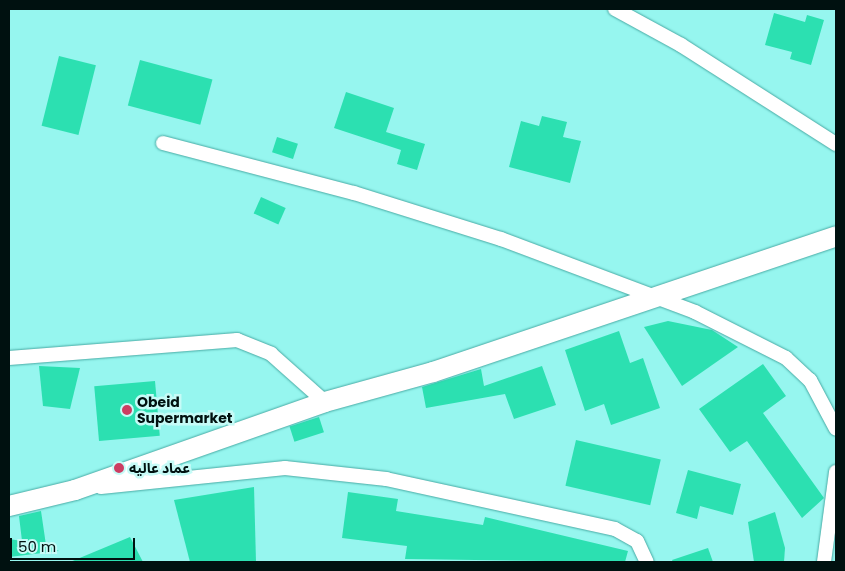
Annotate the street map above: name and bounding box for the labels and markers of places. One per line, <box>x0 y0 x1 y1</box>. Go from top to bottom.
place label: Obeid Supermarket <box>137 394 232 427</box>
marker: Obeid Supermarket <box>121 404 133 416</box>
place label: عماد عاليه <box>129 460 190 476</box>
marker: عماد عاليه <box>113 462 125 474</box>

